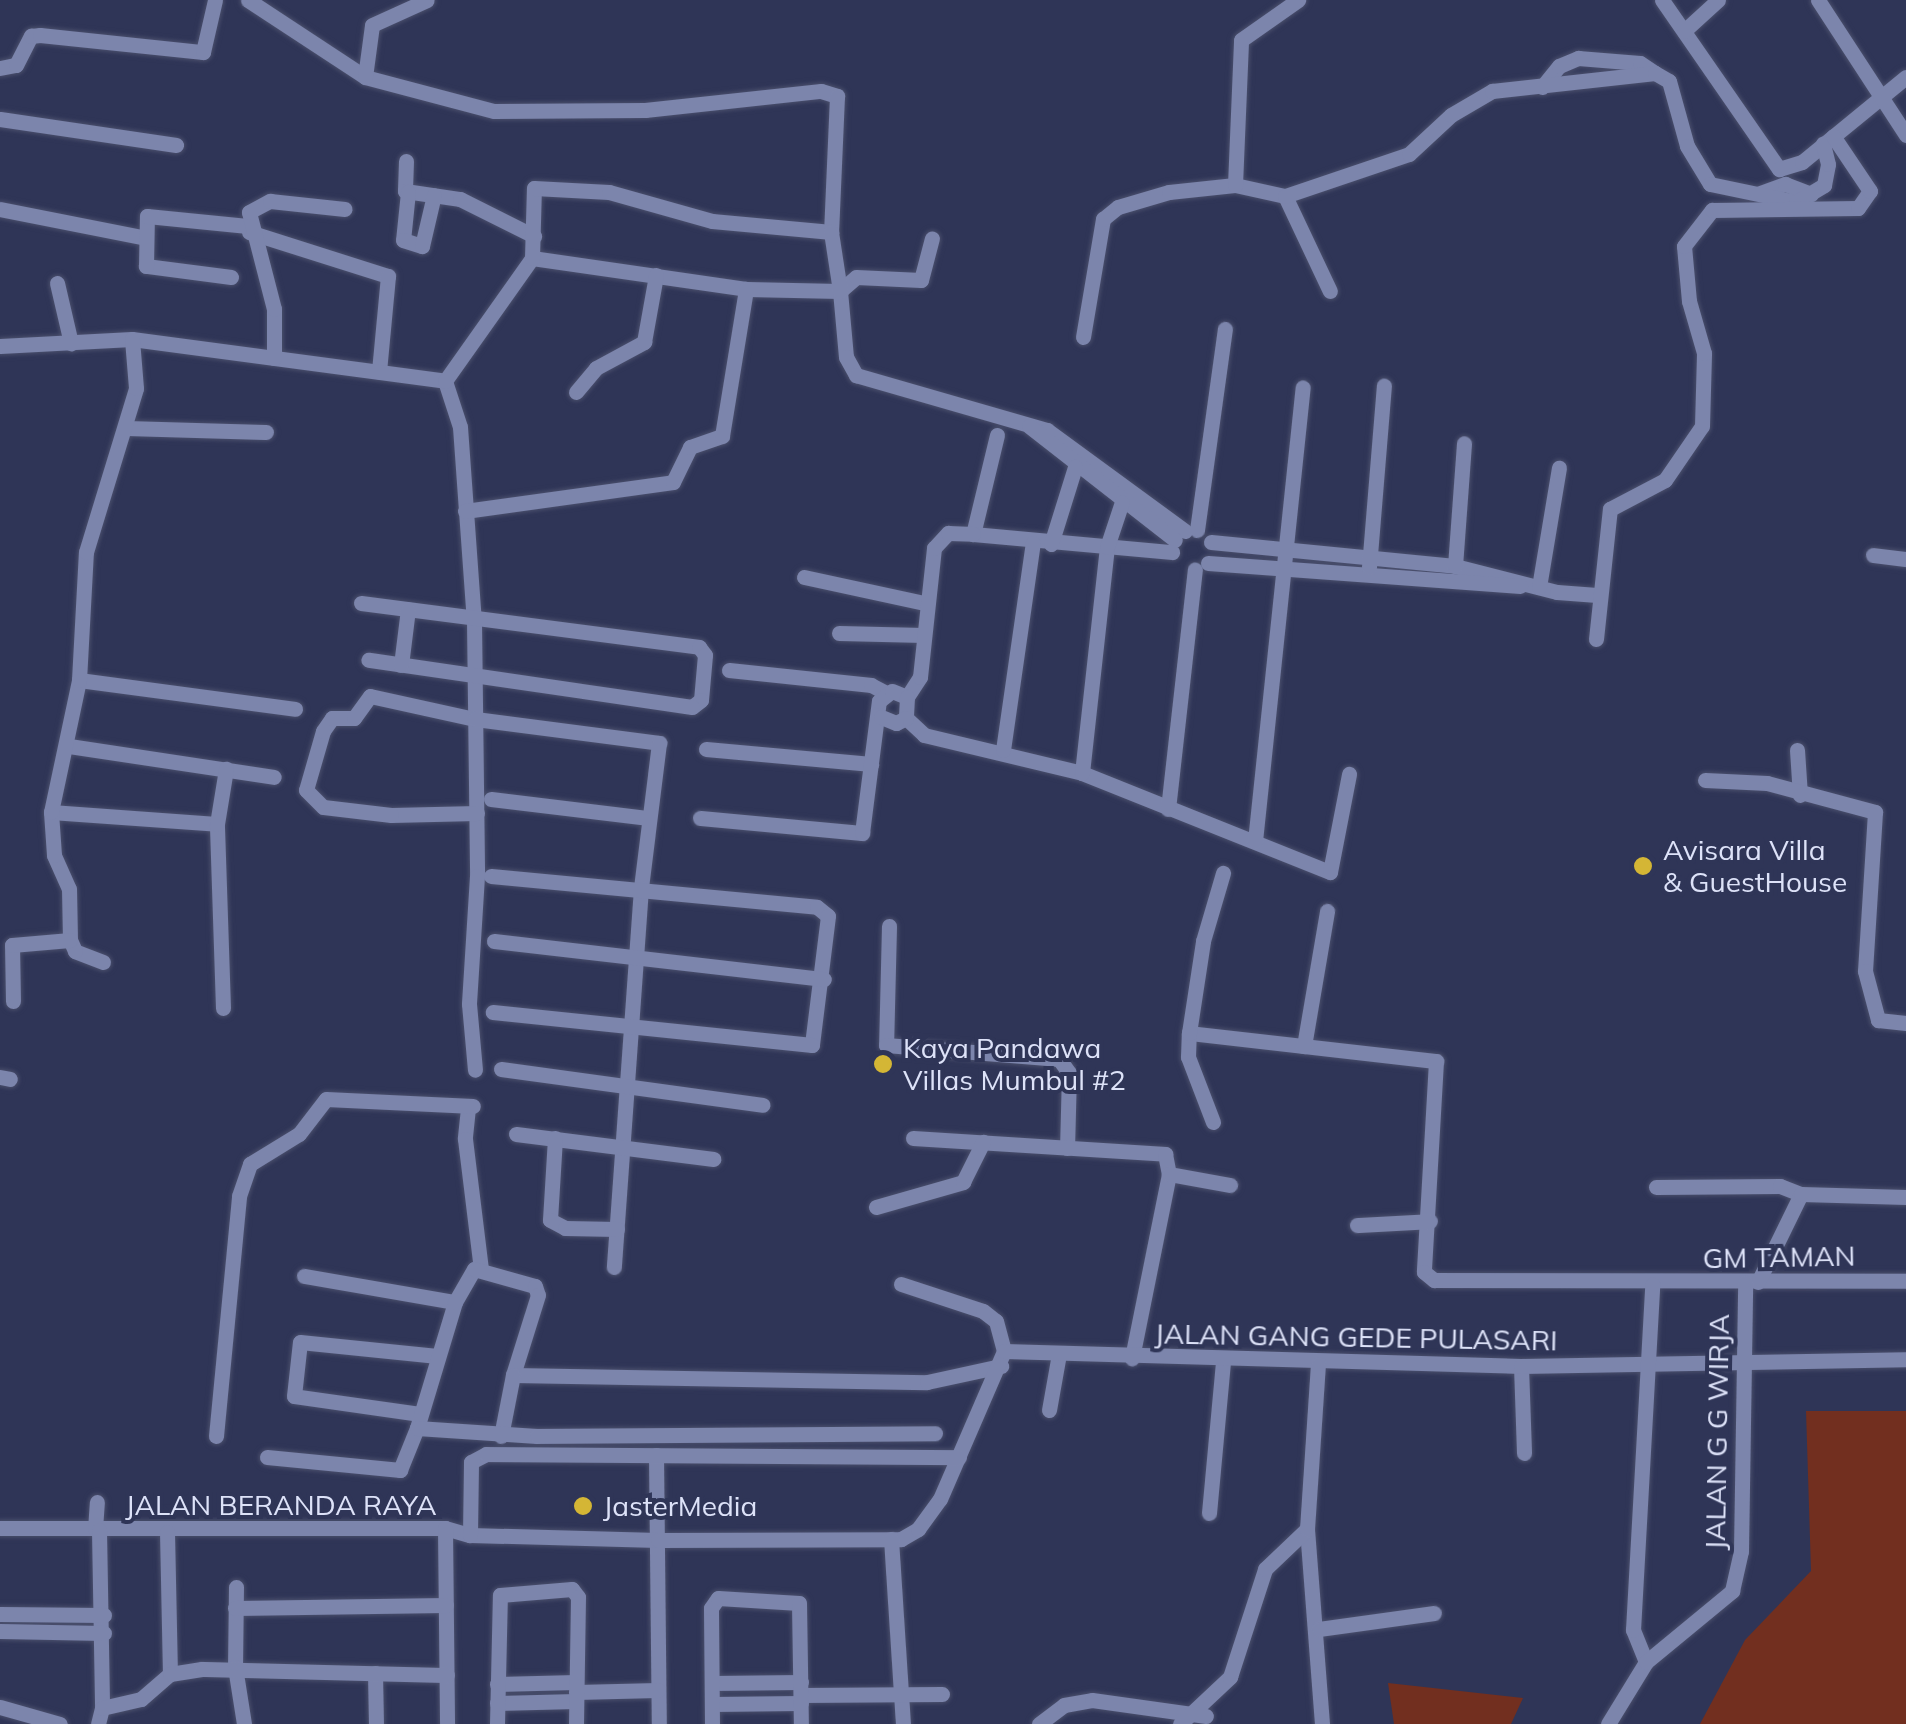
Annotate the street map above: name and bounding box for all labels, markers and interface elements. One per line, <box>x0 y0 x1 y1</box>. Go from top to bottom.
place label: Avisara Villa & GuestHouse <box>1663 833 1847 899</box>
marker: Avisara Villa & GuestHouse <box>1632 855 1654 877</box>
place label: Kaya Pandawa Villas Mumbul #2 <box>903 1031 1126 1097</box>
marker: Kaya Pandawa Villas Mumbul #2 <box>872 1053 894 1075</box>
street label: GM TAMAN <box>1702 1239 1856 1275</box>
street label: JALAN G G WIRJA <box>1698 1314 1736 1550</box>
street label: JALAN GANG GEDE PULASARI <box>1154 1317 1558 1357</box>
street label: JALAN BERANDA RAYA <box>125 1488 437 1522</box>
place label: JasterMedia <box>603 1489 757 1523</box>
marker: JasterMedia <box>572 1495 594 1517</box>

